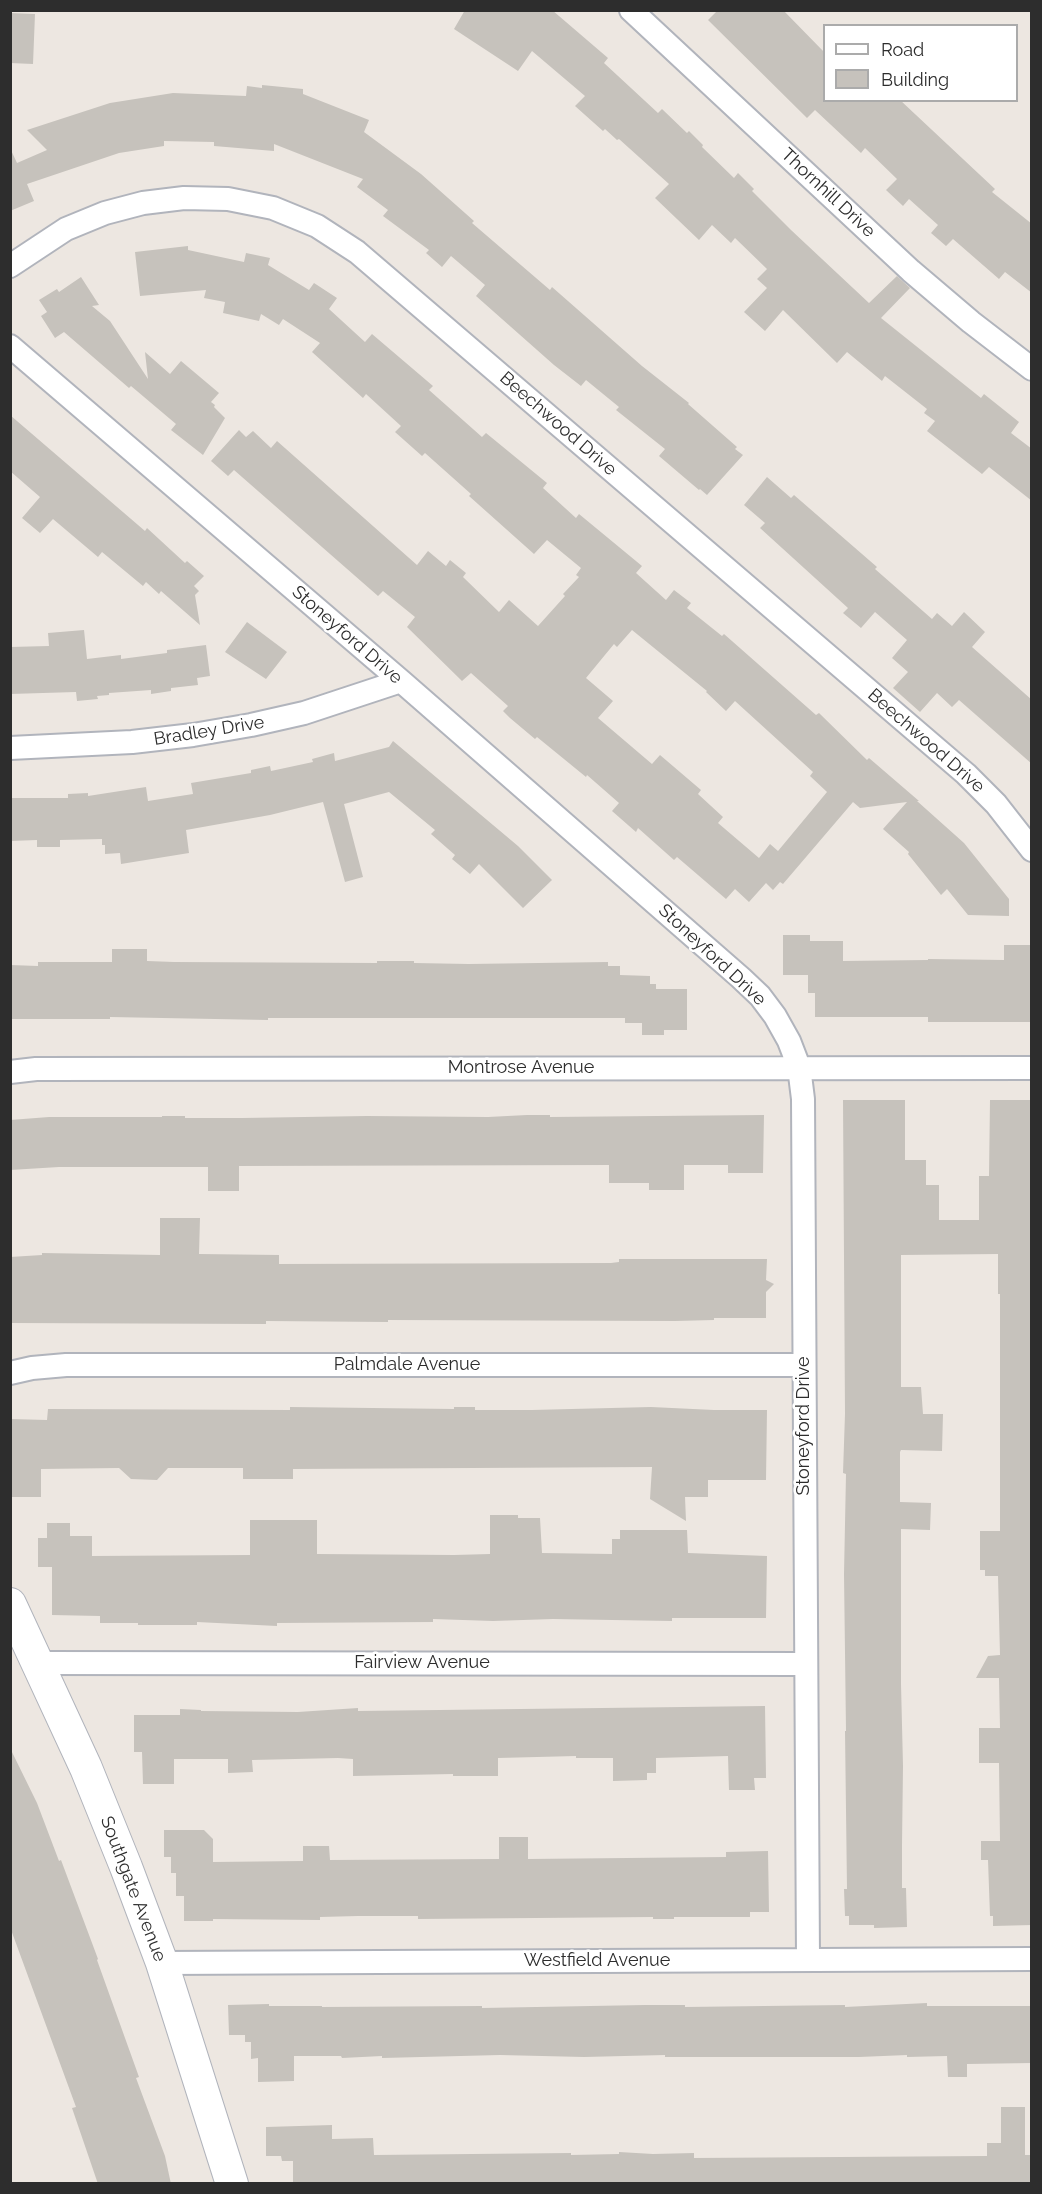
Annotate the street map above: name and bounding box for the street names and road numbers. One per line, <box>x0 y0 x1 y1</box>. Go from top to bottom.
street label: Thornhill Drive <box>776 144 880 242</box>
street label: Beechwood Drive <box>495 367 621 481</box>
street label: Stoneyford Drive <box>287 581 407 689</box>
street label: Beechwood Drive <box>863 684 989 798</box>
street label: Bradley Drive <box>152 712 266 750</box>
street label: Stoneyford Drive <box>654 900 770 1010</box>
street label: Montrose Avenue <box>448 1057 594 1079</box>
street label: Palmdale Avenue <box>334 1354 480 1376</box>
street label: Stoneyford Drive <box>793 1356 815 1496</box>
street label: Fairview Avenue <box>354 1652 490 1674</box>
street label: Southgate Avenue <box>95 1813 171 1965</box>
street label: Westfield Avenue <box>524 1950 670 1972</box>

